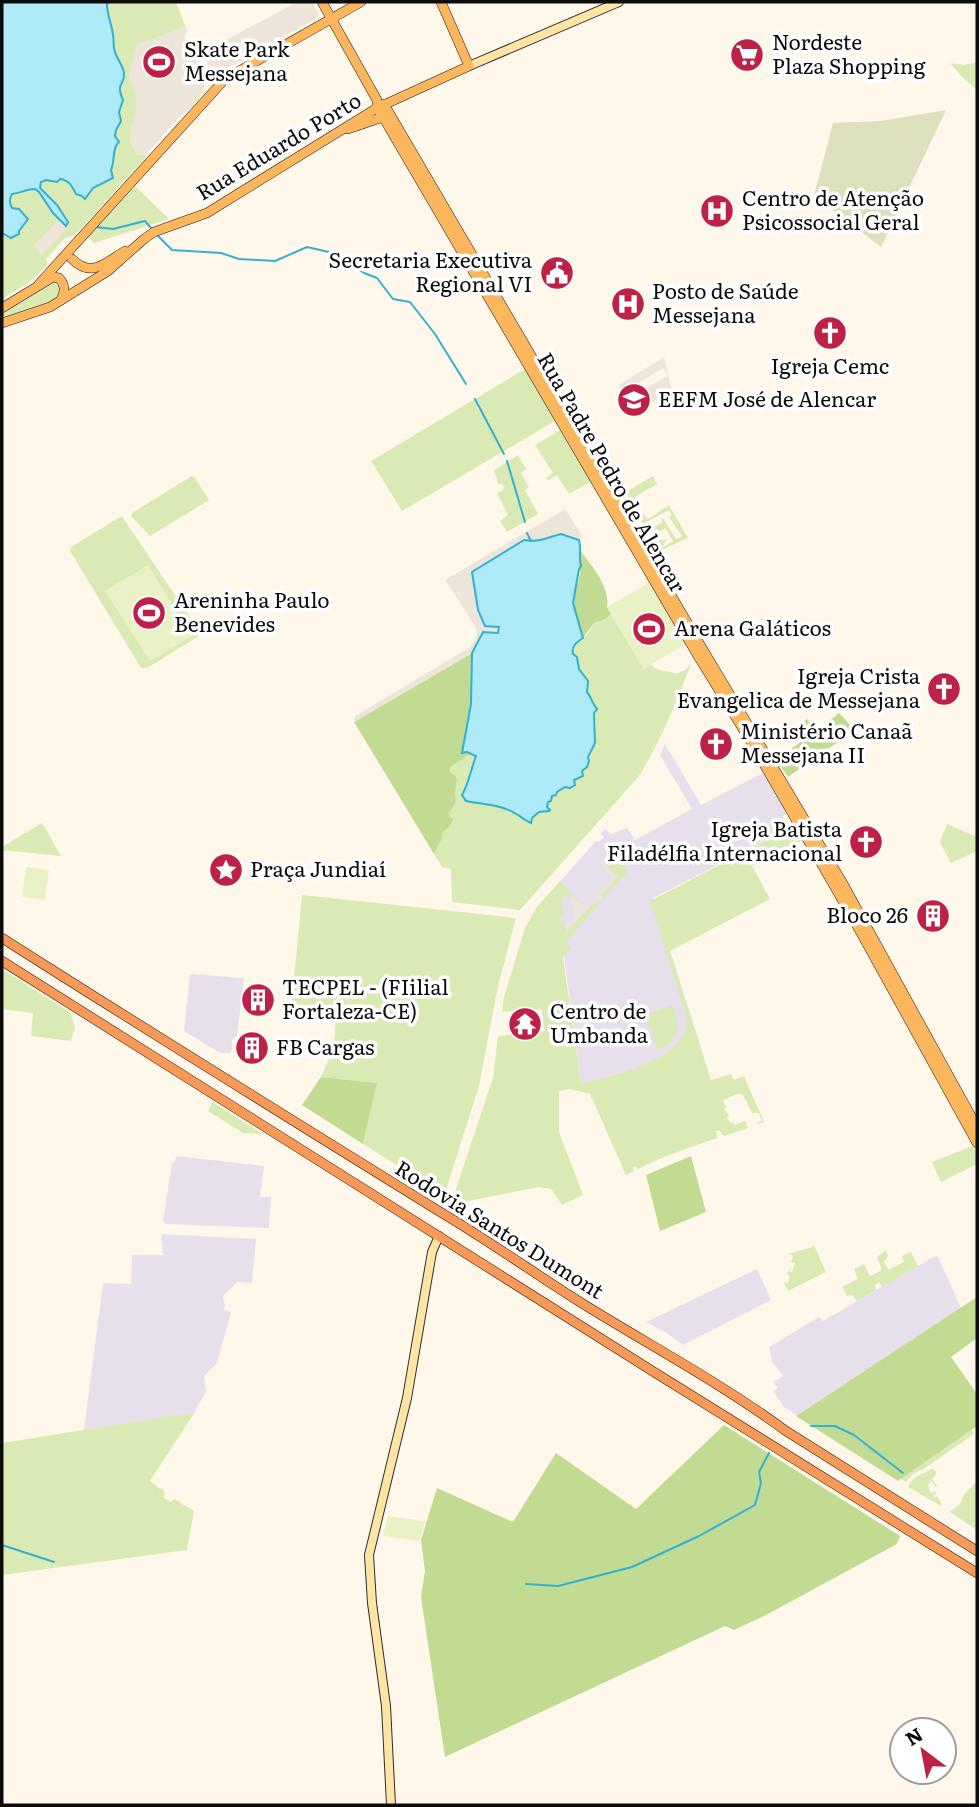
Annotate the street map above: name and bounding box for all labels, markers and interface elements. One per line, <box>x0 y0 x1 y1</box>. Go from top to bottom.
place label: Nordeste Plaza Shopping <box>772 25 926 80</box>
place label: Skate Park Messejana <box>184 32 290 87</box>
supermarket icon: Nordeste Plaza Shopping <box>728 36 766 74</box>
sports icon: Skate Park Messejana <box>140 43 178 81</box>
street label: Rua Eduardo Porto <box>189 83 366 206</box>
place label: Centro de Atenção Psicossocial Geral <box>742 181 924 236</box>
hospital icon: Centro de Atenção Psicossocial Geral <box>698 192 736 230</box>
place label: Secretaria Executiva Regional VI <box>329 243 533 298</box>
public building icon: Secretaria Executiva Regional VI <box>538 254 576 292</box>
place label: Posto de Saúde Messejana <box>652 274 799 329</box>
hospital icon: Posto de Saúde Messejana <box>609 285 647 323</box>
church icon: Igreja Cemc <box>811 314 849 352</box>
street label: Rua Padre Pedro de Alencar <box>531 346 695 598</box>
place label: Igreja Cemc <box>771 349 889 380</box>
school or university icon: EEFM José de Alencar <box>615 381 653 419</box>
place label: EEFM José de Alencar <box>658 382 876 413</box>
place label: Areninha Paulo Benevides <box>174 583 330 638</box>
sports icon: Areninha Paulo Benevides <box>130 594 168 632</box>
sports icon: Arena Galáticos <box>630 610 668 648</box>
place label: Arena Galáticos <box>674 611 831 642</box>
place label: Igreja Crista Evangelica de Messejana <box>677 659 921 714</box>
church icon: Igreja Crista Evangelica de Messejana <box>925 670 963 708</box>
place label: Ministério Canaã Messejana II <box>740 714 913 769</box>
church icon: Ministério Canaã Messejana II <box>697 725 735 763</box>
place label: Igreja Batista Filadélfia Internacional <box>607 812 843 867</box>
church icon: Igreja Batista Filadélfia Internacional <box>847 823 885 861</box>
place icon: Praça Jundiaí <box>207 851 245 889</box>
place label: Praça Jundiaí <box>250 852 386 883</box>
building icon: Bloco 26 <box>914 897 952 935</box>
place label: Bloco 26 <box>826 898 908 929</box>
place label: TECPEL - (FIilial Fortaleza-CE) <box>282 970 449 1025</box>
building icon: TECPEL - (FIilial Fortaleza-CE) <box>239 981 277 1019</box>
place label: Centro de Umbanda <box>550 994 649 1049</box>
temple icon: Centro de Umbanda <box>506 1005 544 1043</box>
building icon: FB Cargas <box>233 1029 271 1067</box>
place label: FB Cargas <box>276 1030 375 1061</box>
street label: Rodovia Santos Dumont <box>390 1151 611 1305</box>
north arrow <box>888 1716 958 1786</box>
text: N <box>899 1720 928 1752</box>

